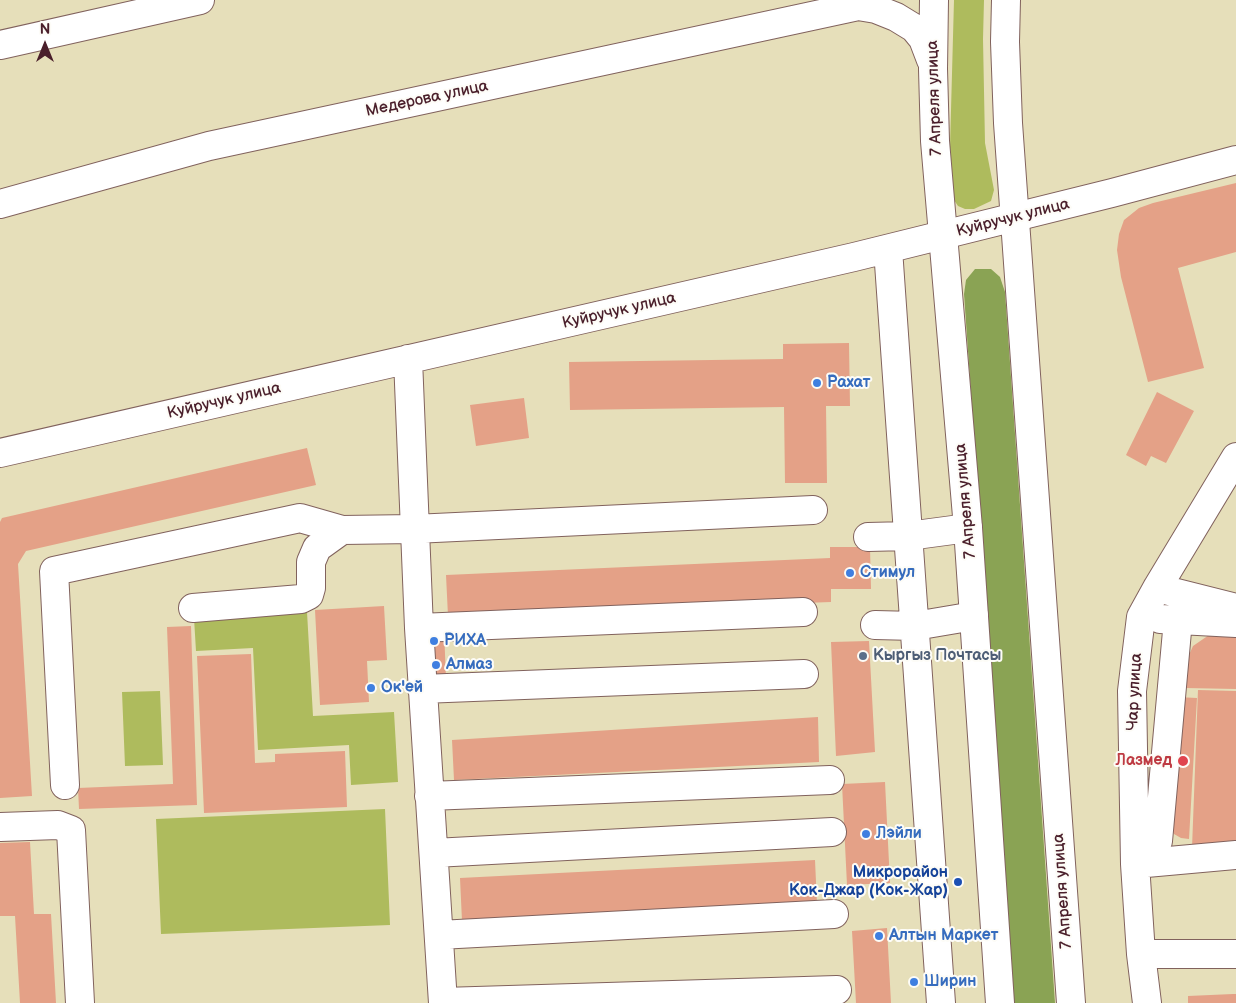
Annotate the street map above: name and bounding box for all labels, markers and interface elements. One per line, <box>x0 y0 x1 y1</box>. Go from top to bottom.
north arrow <box>20 20 70 70</box>
text: N <box>40 21 50 38</box>
street label: 7 Апреля улица <box>923 40 947 156</box>
street label: Медерова улица <box>364 77 490 121</box>
street label: Куйручук улица <box>954 195 1072 241</box>
street label: Куйручук улица <box>560 289 678 333</box>
place label: Рахат <box>827 373 870 393</box>
marker: Рахат <box>811 377 823 389</box>
street label: Куйручук улица <box>165 379 283 423</box>
street label: 7 Апреля улица <box>951 443 981 559</box>
place label: Стимул <box>860 563 915 583</box>
marker: Стимул <box>844 567 856 579</box>
place label: РИХА <box>444 631 486 651</box>
marker: РИХА <box>428 635 440 647</box>
place label: Кыргыз Почтасы <box>873 646 1002 666</box>
marker: Кыргыз Почтасы <box>857 650 869 662</box>
street label: Чар улица <box>1123 653 1147 731</box>
place label: Алмаз <box>446 655 493 675</box>
marker: Алмаз <box>430 659 442 671</box>
place label: Ок'ей <box>381 678 423 698</box>
marker: Ок'ей <box>365 682 377 694</box>
place label: Лазмед <box>1116 751 1172 771</box>
marker: Лазмед <box>1176 754 1190 768</box>
place label: Лэйли <box>876 824 922 844</box>
marker: Лэйли <box>860 828 872 840</box>
street label: 7 Апреля улица <box>1049 833 1077 949</box>
place label: Микрорайон Кок-Джар (Кок-Жар) <box>789 863 948 901</box>
marker: Микрорайон Кок-Джар (Кок-Жар) <box>952 876 964 888</box>
place label: Алтын Маркет <box>889 926 998 946</box>
marker: Алтын Маркет <box>873 930 885 942</box>
place label: Ширин <box>924 972 976 992</box>
marker: Ширин <box>908 976 920 988</box>

